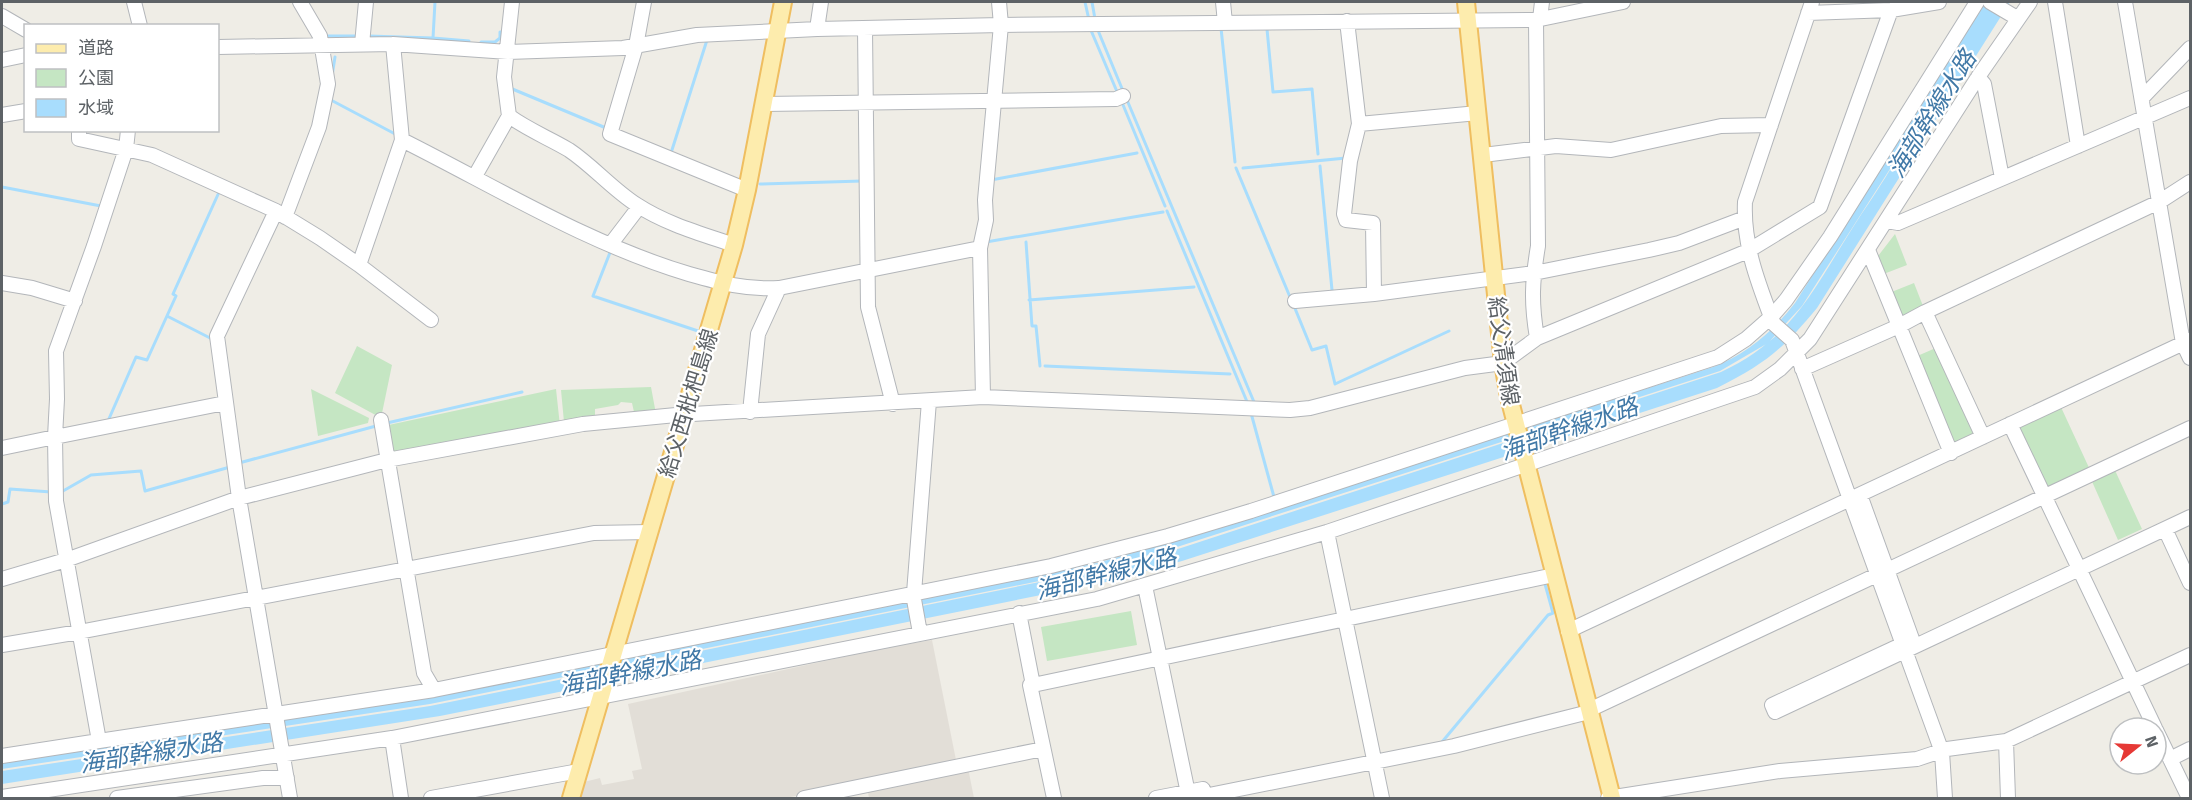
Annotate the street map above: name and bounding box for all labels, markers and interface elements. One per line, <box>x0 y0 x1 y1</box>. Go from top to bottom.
legend <box>24 24 219 132</box>
text: 道路 <box>78 37 114 59</box>
water label: 海部幹線水路 <box>1881 43 1984 183</box>
text: 公園 <box>78 67 114 89</box>
text: 水域 <box>78 97 114 119</box>
street label: 給父清須線 <box>1482 295 1525 407</box>
street label: 給父西枇杷島線 <box>653 326 724 481</box>
water label: 海部幹線水路 <box>1496 391 1644 467</box>
water label: 海部幹線水路 <box>1033 542 1181 606</box>
water label: 海部幹線水路 <box>556 644 706 701</box>
north arrow <box>2108 716 2168 776</box>
water label: 海部幹線水路 <box>78 727 226 779</box>
text: N <box>2140 733 2163 750</box>

